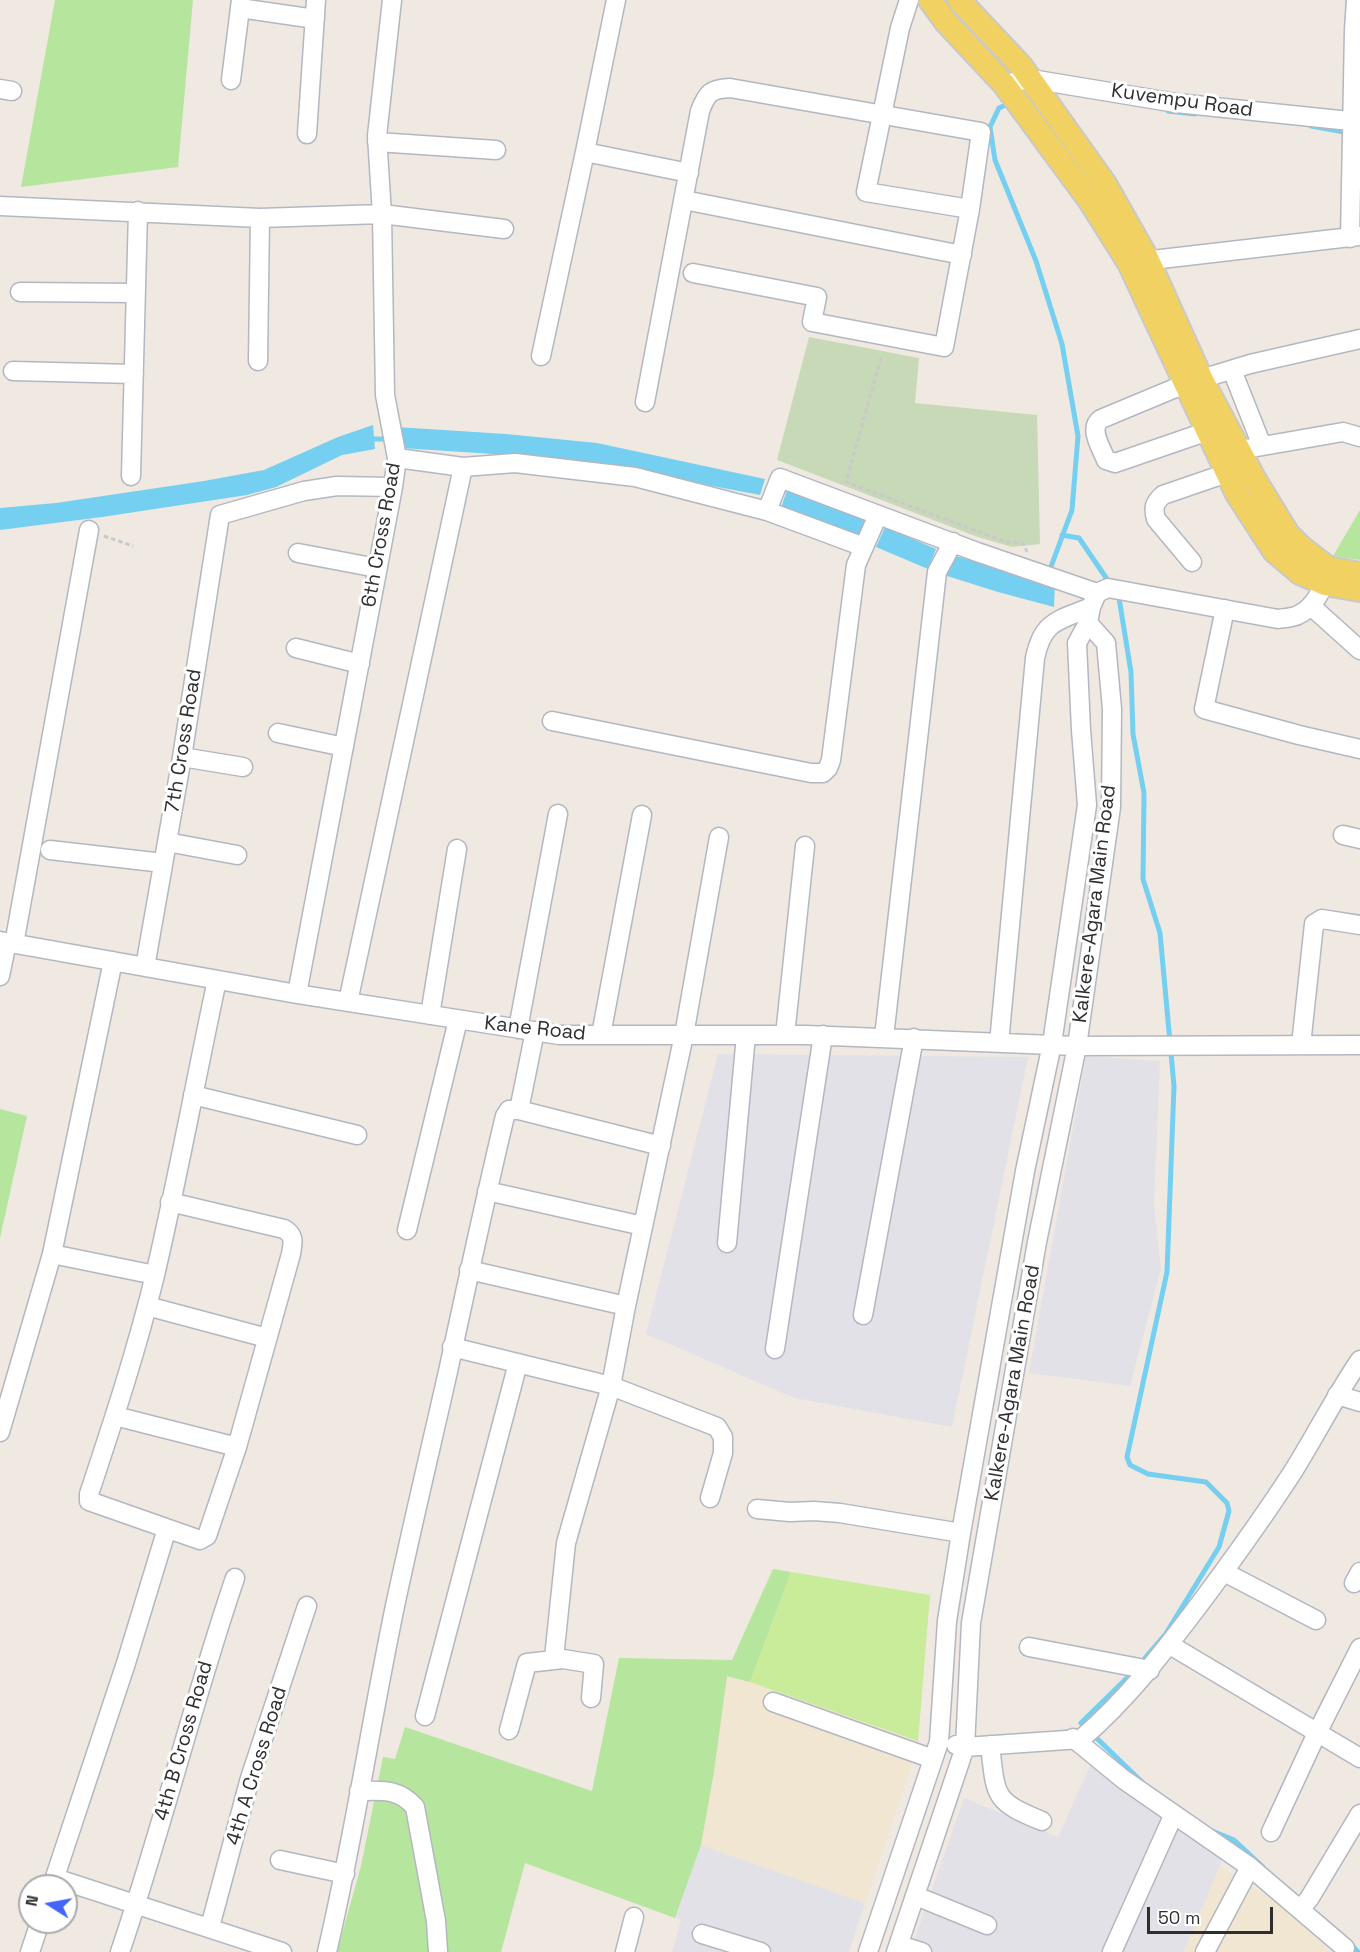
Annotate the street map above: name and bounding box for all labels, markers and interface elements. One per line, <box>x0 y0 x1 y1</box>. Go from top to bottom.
street label: Kuvempu Road <box>1110 79 1254 123</box>
street label: 6th Cross Road <box>357 461 407 609</box>
street label: 7th Cross Road <box>161 667 207 815</box>
street label: Kalkere-Agara Main Road <box>1068 784 1122 1024</box>
street label: Kane Road <box>483 1012 587 1046</box>
street label: Kalkere-Agara Main Road <box>980 1263 1046 1503</box>
street label: 4th B Cross Road <box>150 1658 218 1824</box>
street label: 4th A Cross Road <box>221 1684 293 1848</box>
north arrow <box>18 1874 78 1934</box>
text: N <box>20 1894 43 1908</box>
scale bar <box>1150 1895 1276 1933</box>
text: 50 m <box>1158 1906 1200 1929</box>

